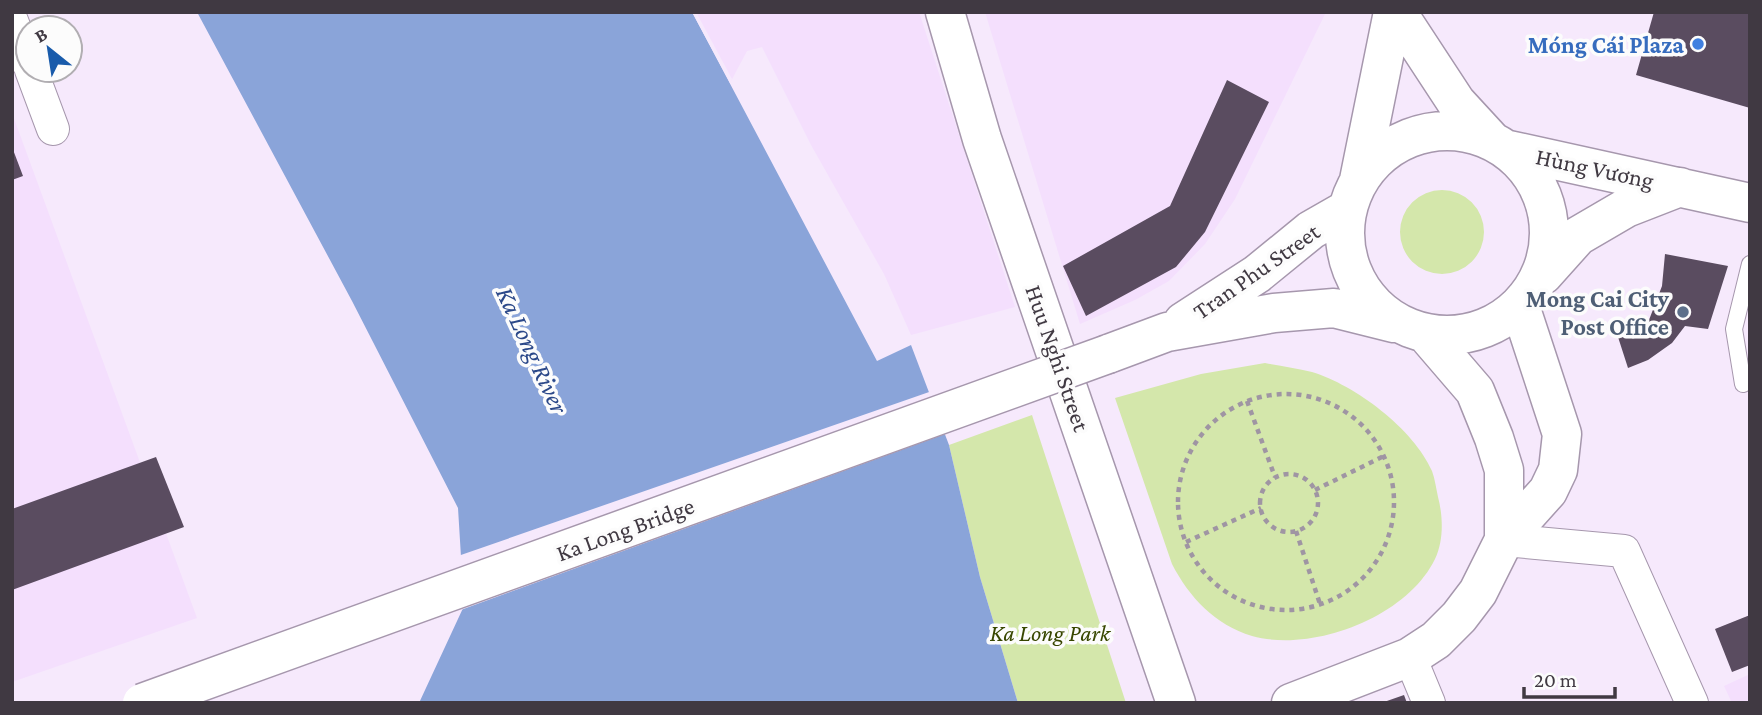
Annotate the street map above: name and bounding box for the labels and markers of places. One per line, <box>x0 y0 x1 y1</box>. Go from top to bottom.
place label: Móng Cái Plaza <box>1528 31 1684 58</box>
marker: Móng Cái Plaza <box>1690 36 1706 52</box>
place label: Mong Cai City Post Office <box>1526 285 1669 340</box>
marker: Mong Cai City Post Office <box>1675 304 1691 320</box>

